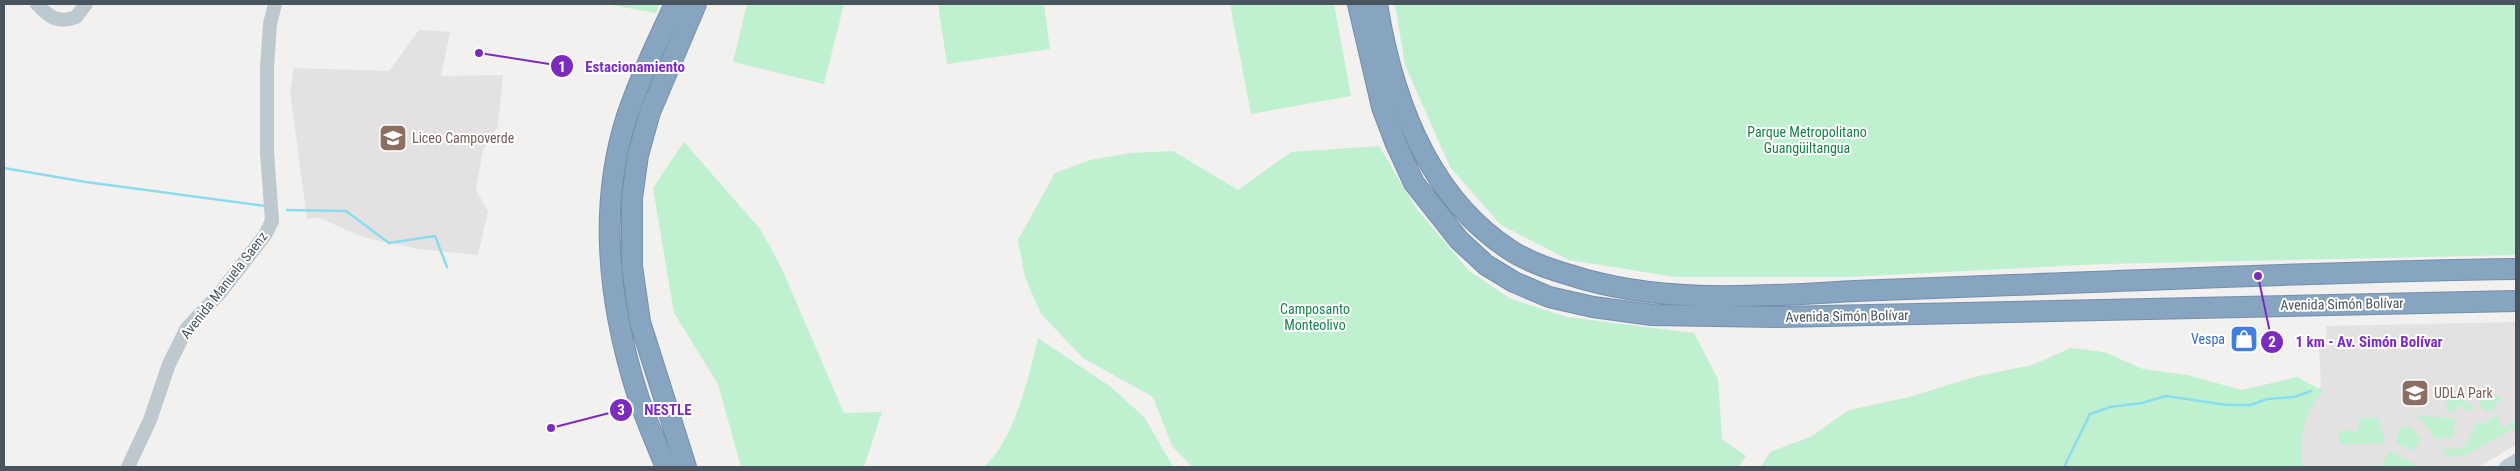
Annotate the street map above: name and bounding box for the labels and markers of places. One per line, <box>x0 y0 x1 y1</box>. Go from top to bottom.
callout: Estacionamiento <box>550 51 695 81</box>
school or university icon: Liceo Campoverde <box>378 123 408 153</box>
place label: Liceo Campoverde <box>412 130 515 146</box>
shop icon: Vespa <box>2229 324 2259 354</box>
callout: 1 km - Av. Simón Bolívar <box>2260 327 2452 357</box>
place label: Vespa <box>2191 331 2225 347</box>
school or university icon: UDLA Park <box>2400 378 2430 408</box>
place label: UDLA Park <box>2434 385 2494 401</box>
callout: NESTLE <box>609 395 701 425</box>

